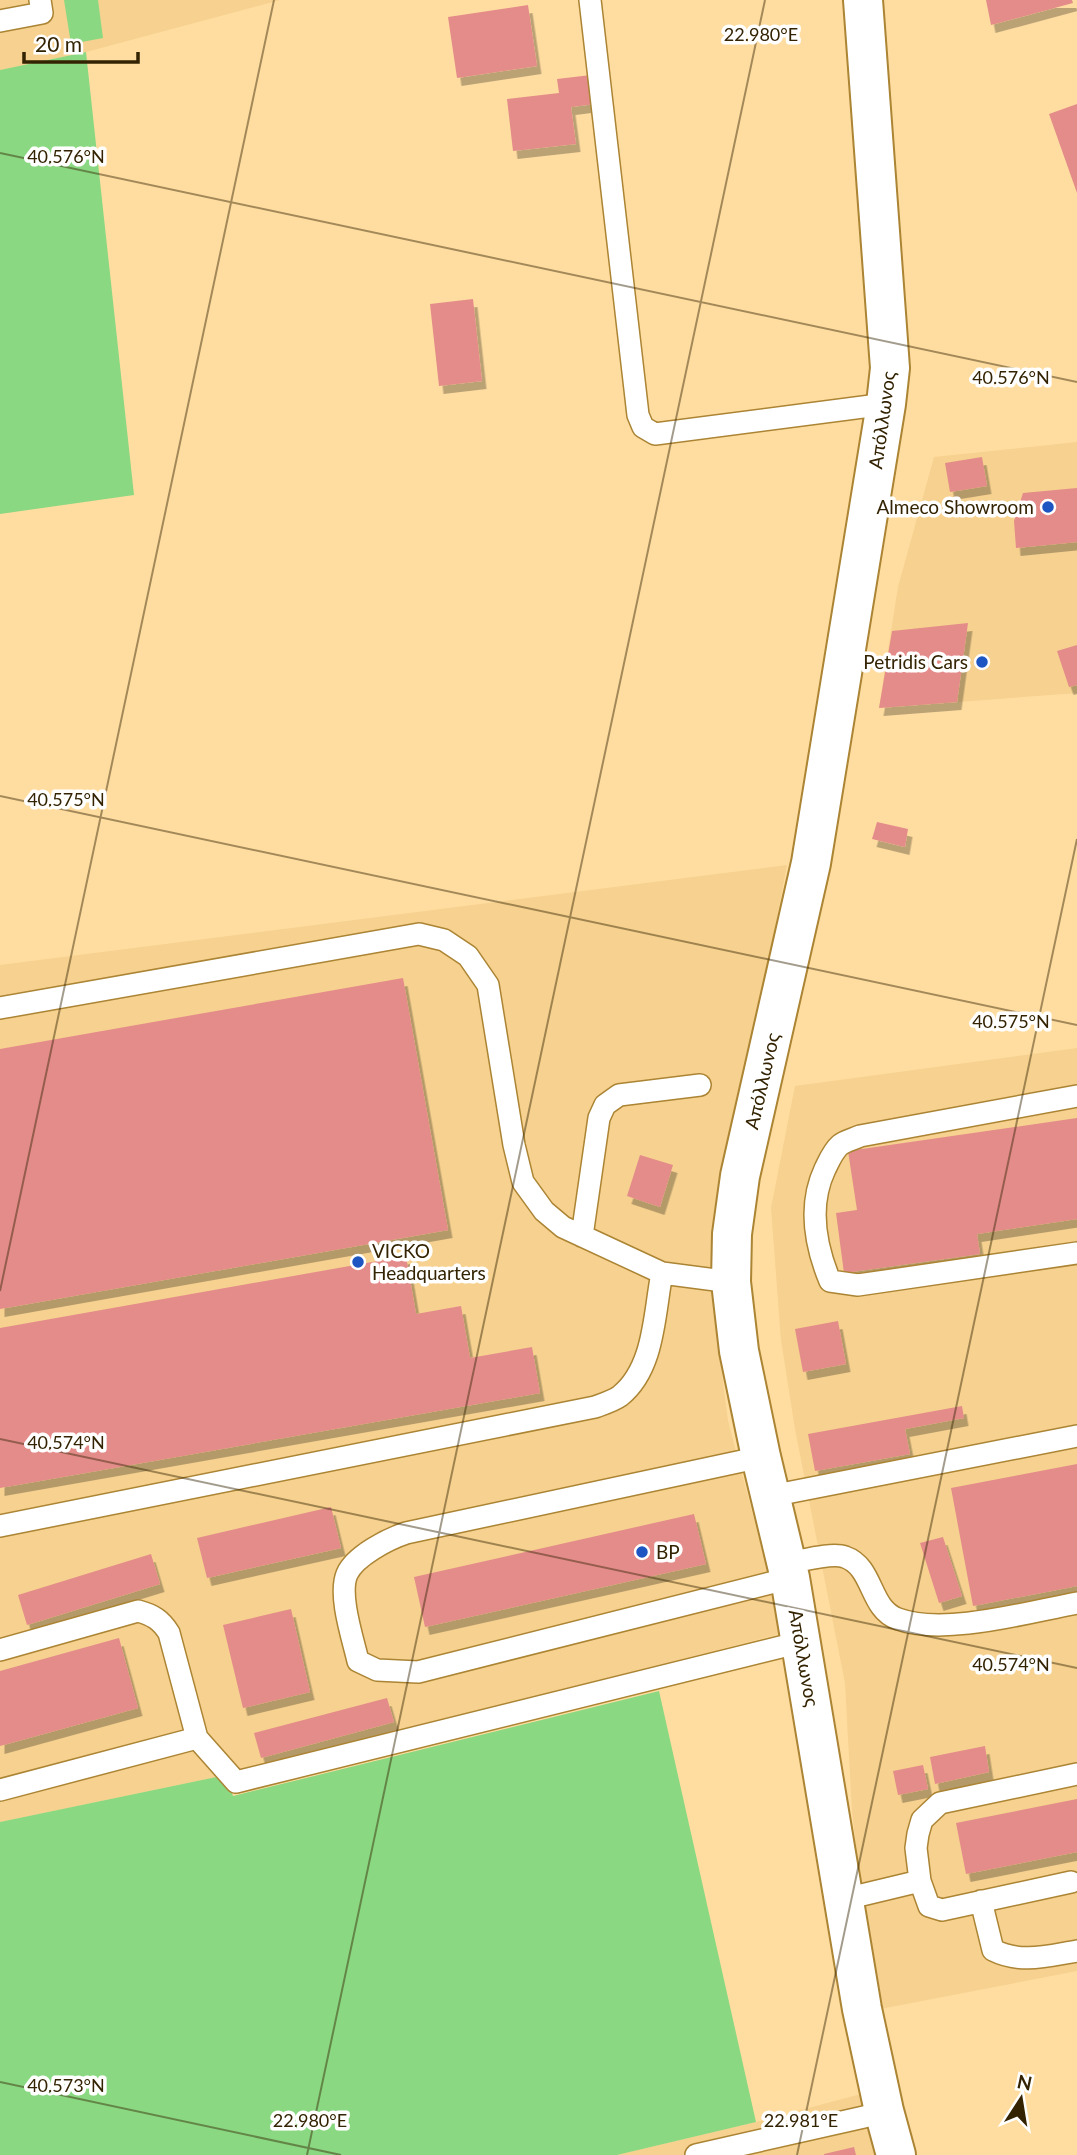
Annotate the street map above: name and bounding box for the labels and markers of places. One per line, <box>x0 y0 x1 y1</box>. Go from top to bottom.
place label: Almeco Showroom <box>876 495 1034 518</box>
marker: Almeco Showroom <box>1040 499 1056 515</box>
place label: Petridis Cars <box>863 650 968 673</box>
marker: Petridis Cars <box>974 654 990 670</box>
place label: VICKO Headquarters <box>372 1239 486 1284</box>
marker: VICKO Headquarters <box>350 1254 366 1270</box>
place label: BP <box>656 1540 680 1563</box>
marker: BP <box>634 1544 650 1560</box>

